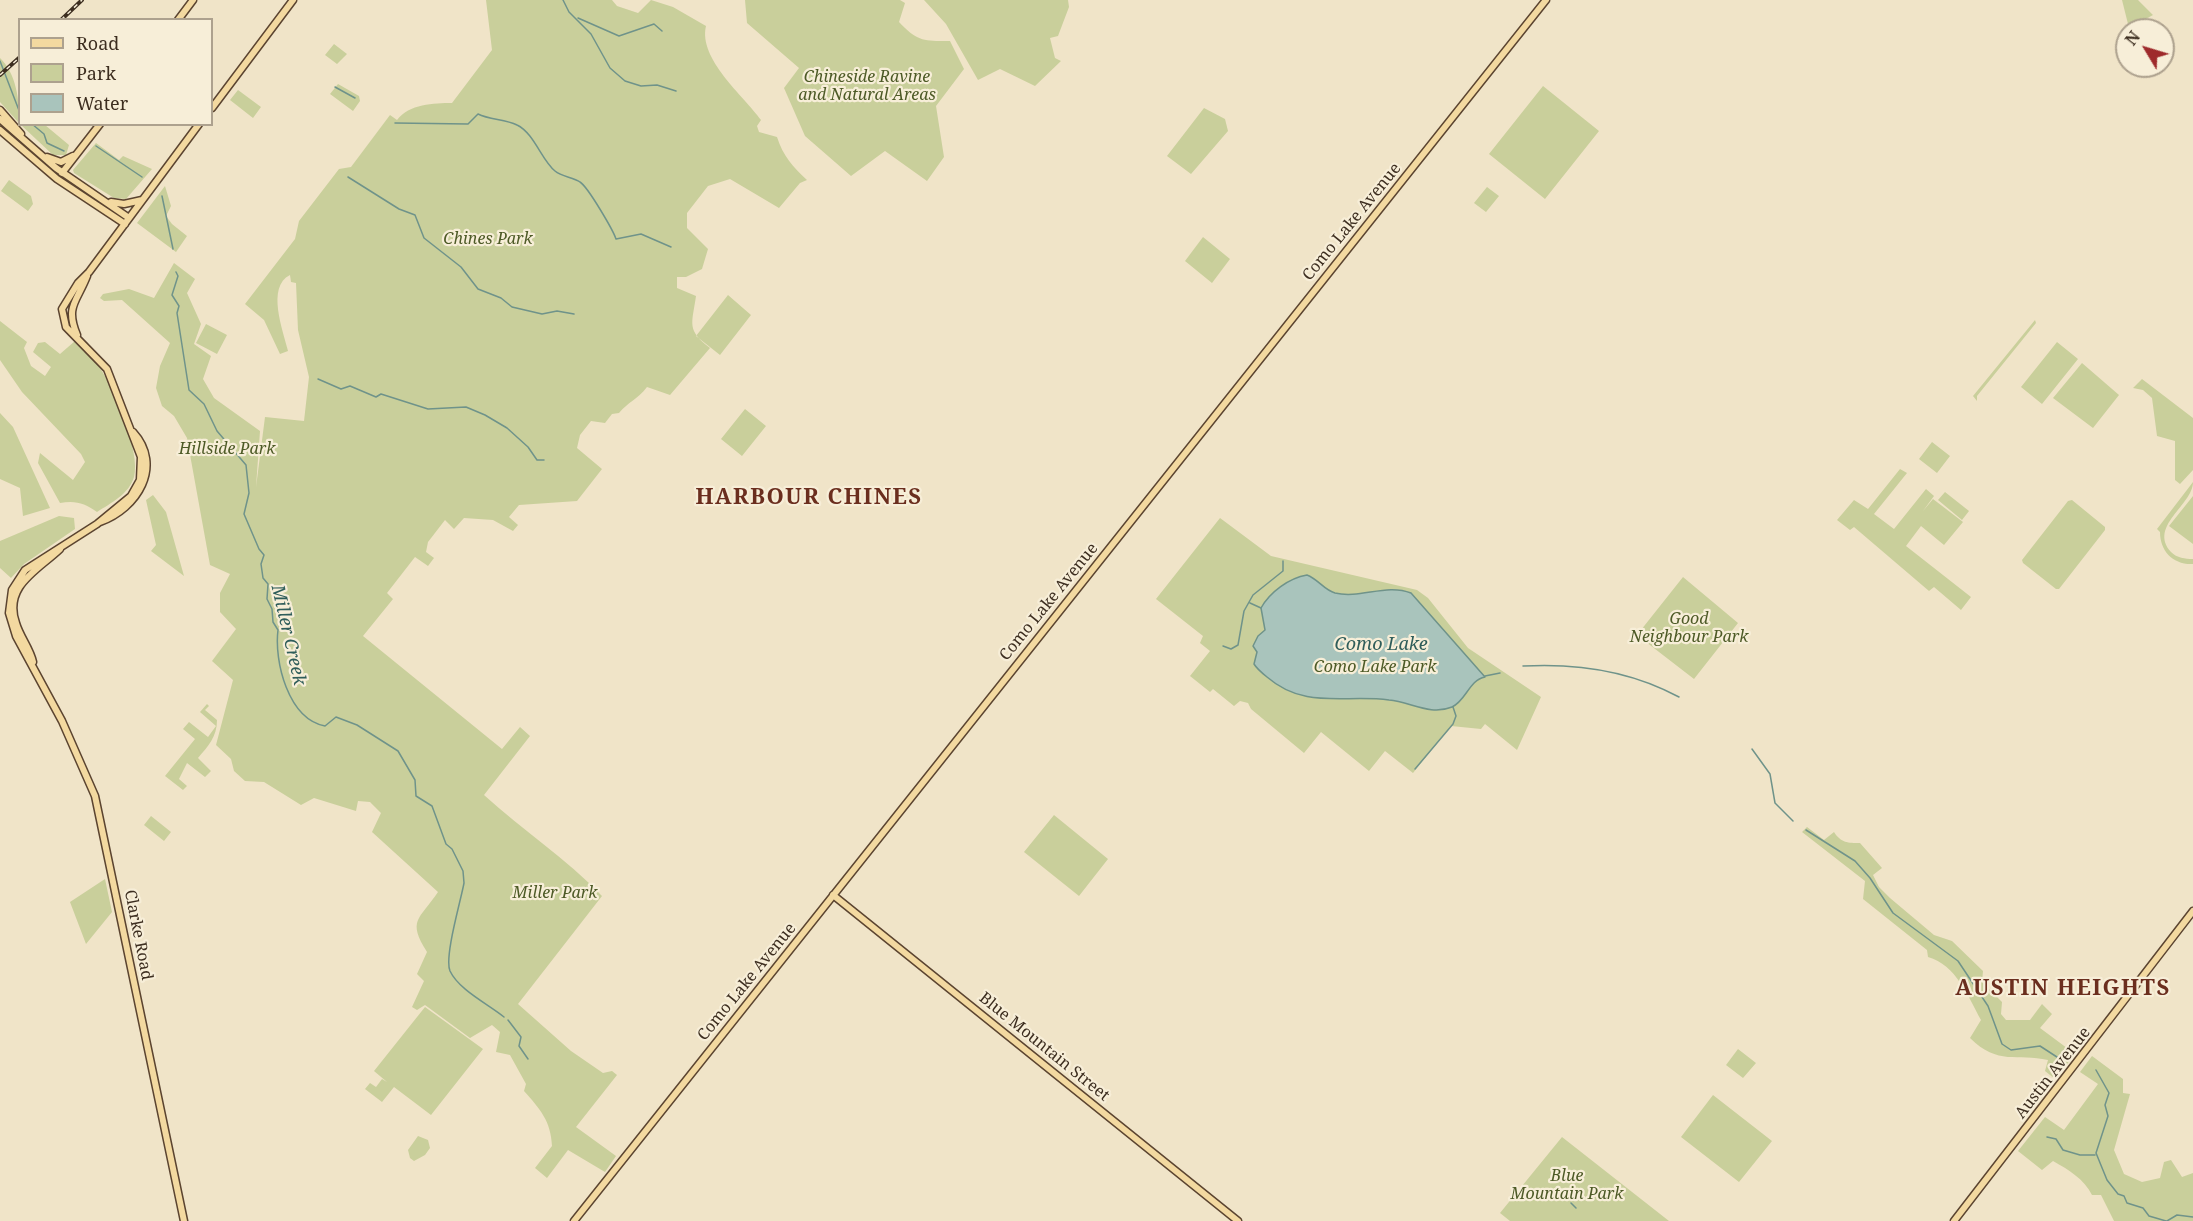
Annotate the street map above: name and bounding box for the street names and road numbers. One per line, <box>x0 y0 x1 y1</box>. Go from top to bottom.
street label: Como Lake Avenue <box>1299 159 1405 285</box>
street label: Como Lake Avenue <box>996 539 1102 665</box>
street label: Clarke Road <box>120 888 156 982</box>
street label: Como Lake Avenue <box>694 919 800 1045</box>
street label: Blue Mountain Street <box>975 989 1113 1105</box>
street label: Austin Avenue <box>2011 1023 2095 1123</box>

